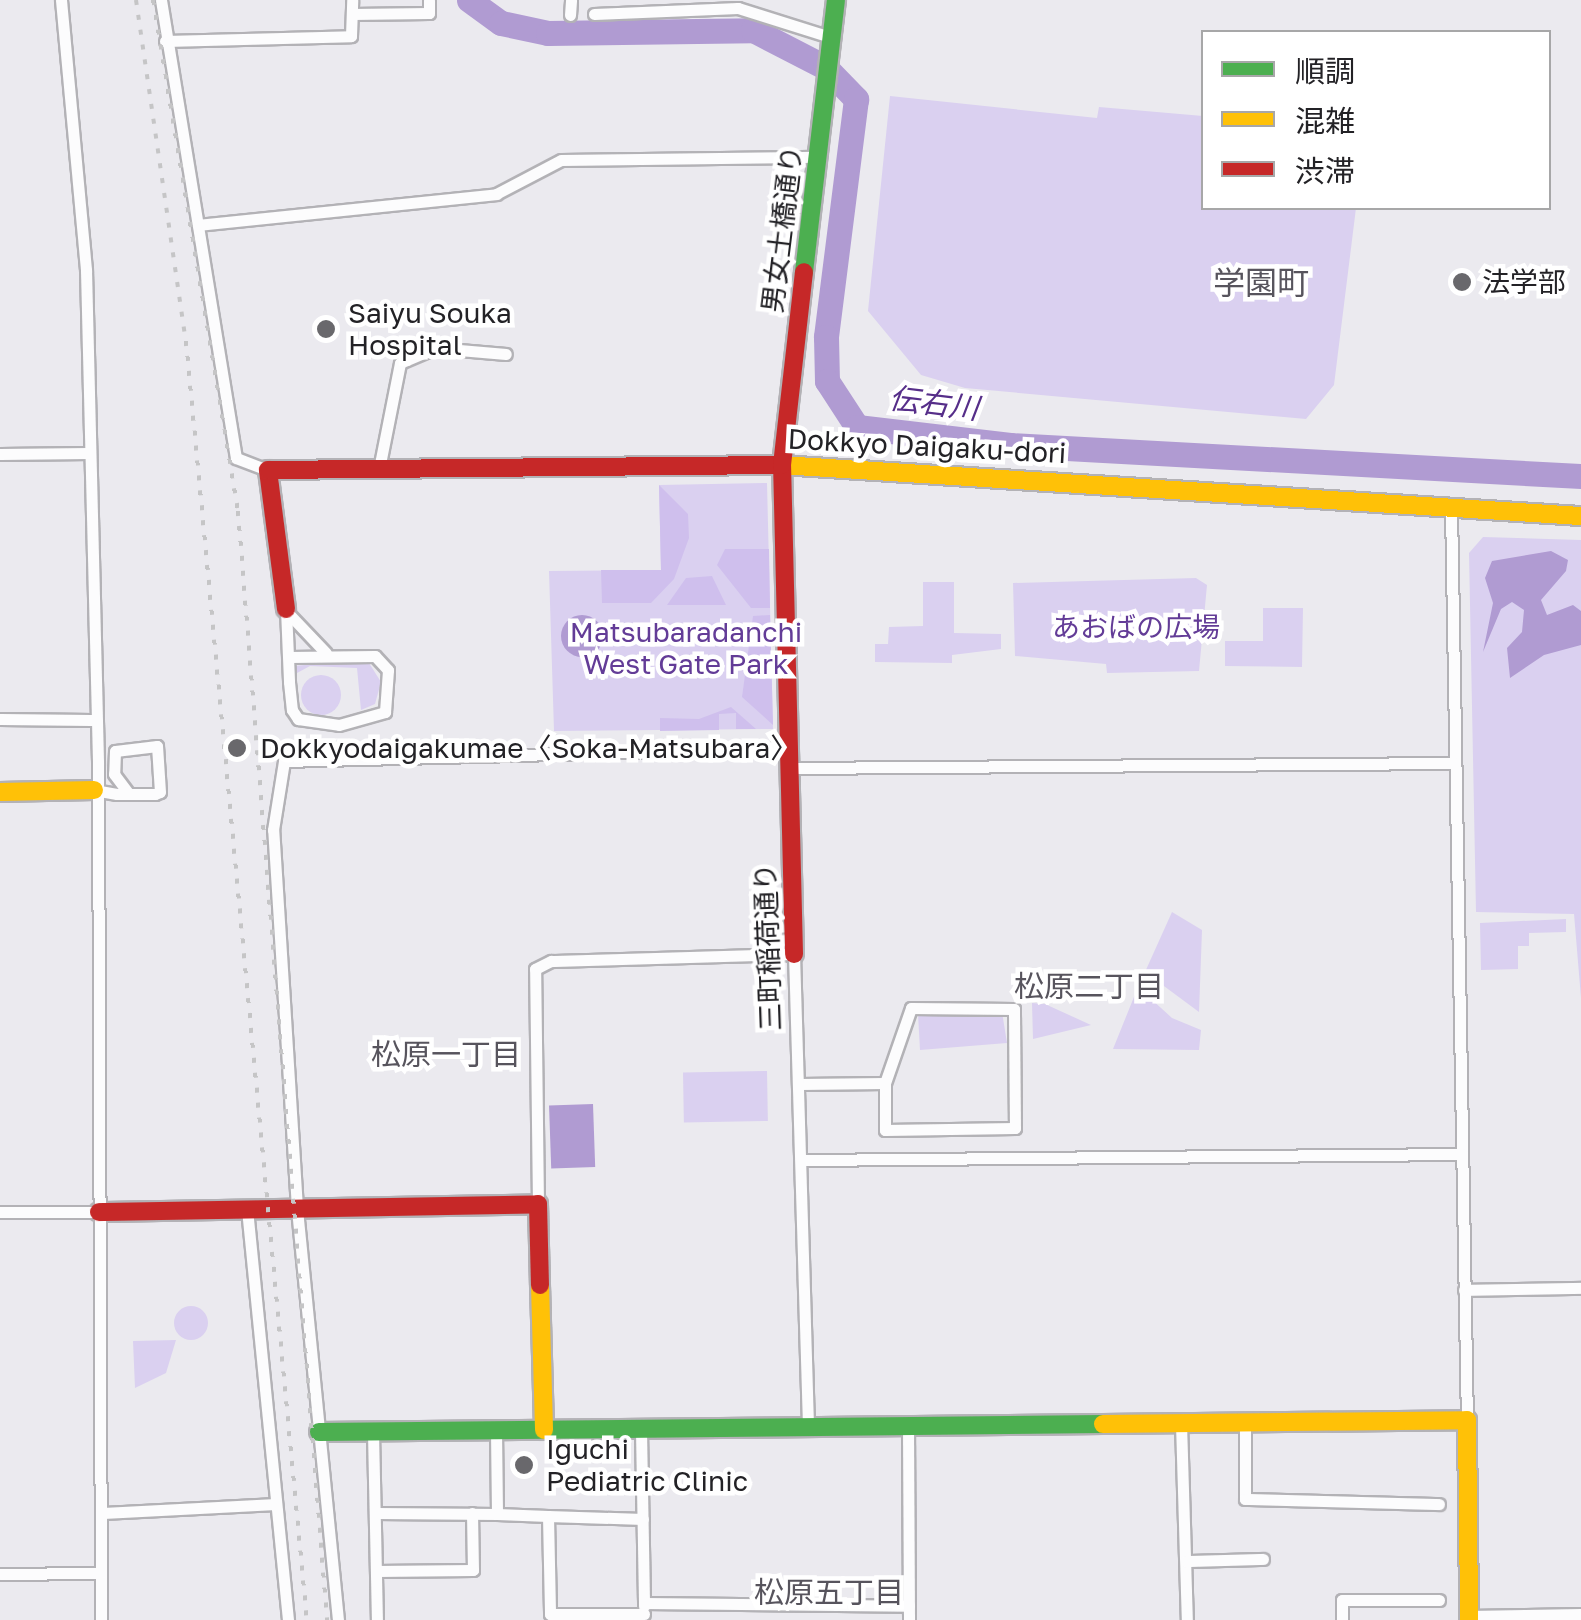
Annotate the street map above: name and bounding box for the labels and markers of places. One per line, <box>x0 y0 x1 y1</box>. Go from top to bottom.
place label: 法学部 <box>1482 265 1566 299</box>
marker: 法学部 <box>1451 271 1473 293</box>
place label: Saiyu Souka Hospital <box>348 296 512 362</box>
marker: Saiyu Souka Hospital <box>313 316 339 342</box>
place label: Dokkyodaigakumae〈Soka-Matsubara〉 <box>260 731 798 765</box>
marker: Dokkyodaigakumae〈Soka-Matsubara〉 <box>224 735 250 761</box>
place label: Iguchi Pediatric Clinic <box>546 1432 748 1498</box>
marker: Iguchi Pediatric Clinic <box>511 1452 537 1478</box>

